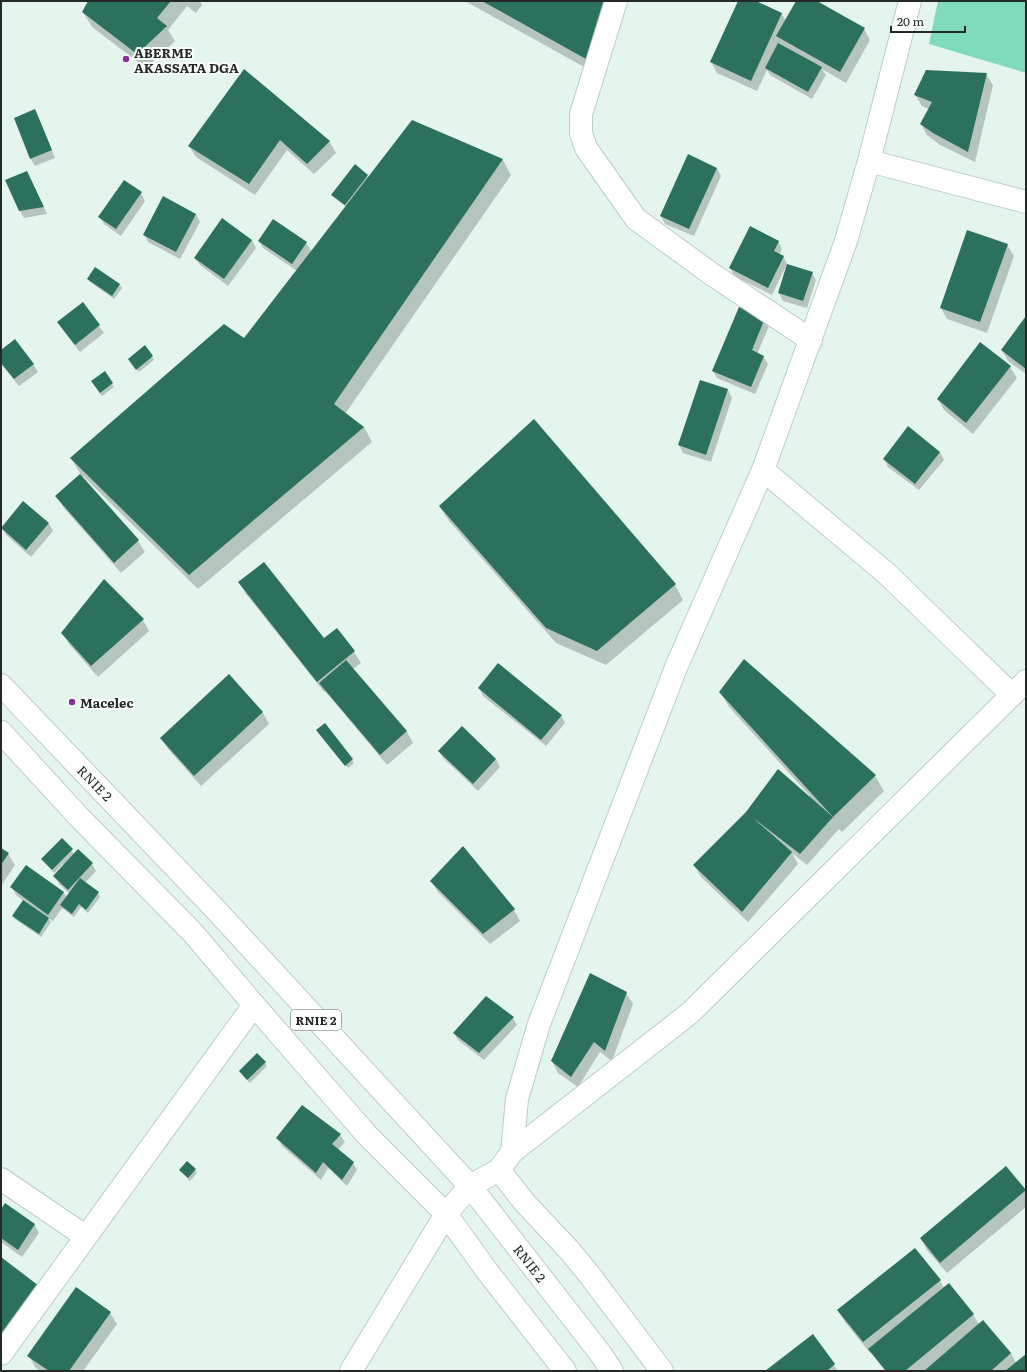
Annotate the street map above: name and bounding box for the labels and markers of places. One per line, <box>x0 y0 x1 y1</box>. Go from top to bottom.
place label: ABERME AKASSATA DGA <box>134 43 239 77</box>
marker: ABERME AKASSATA DGA <box>121 54 131 64</box>
place label: Macelec <box>80 693 134 712</box>
marker: Macelec <box>67 697 77 707</box>

